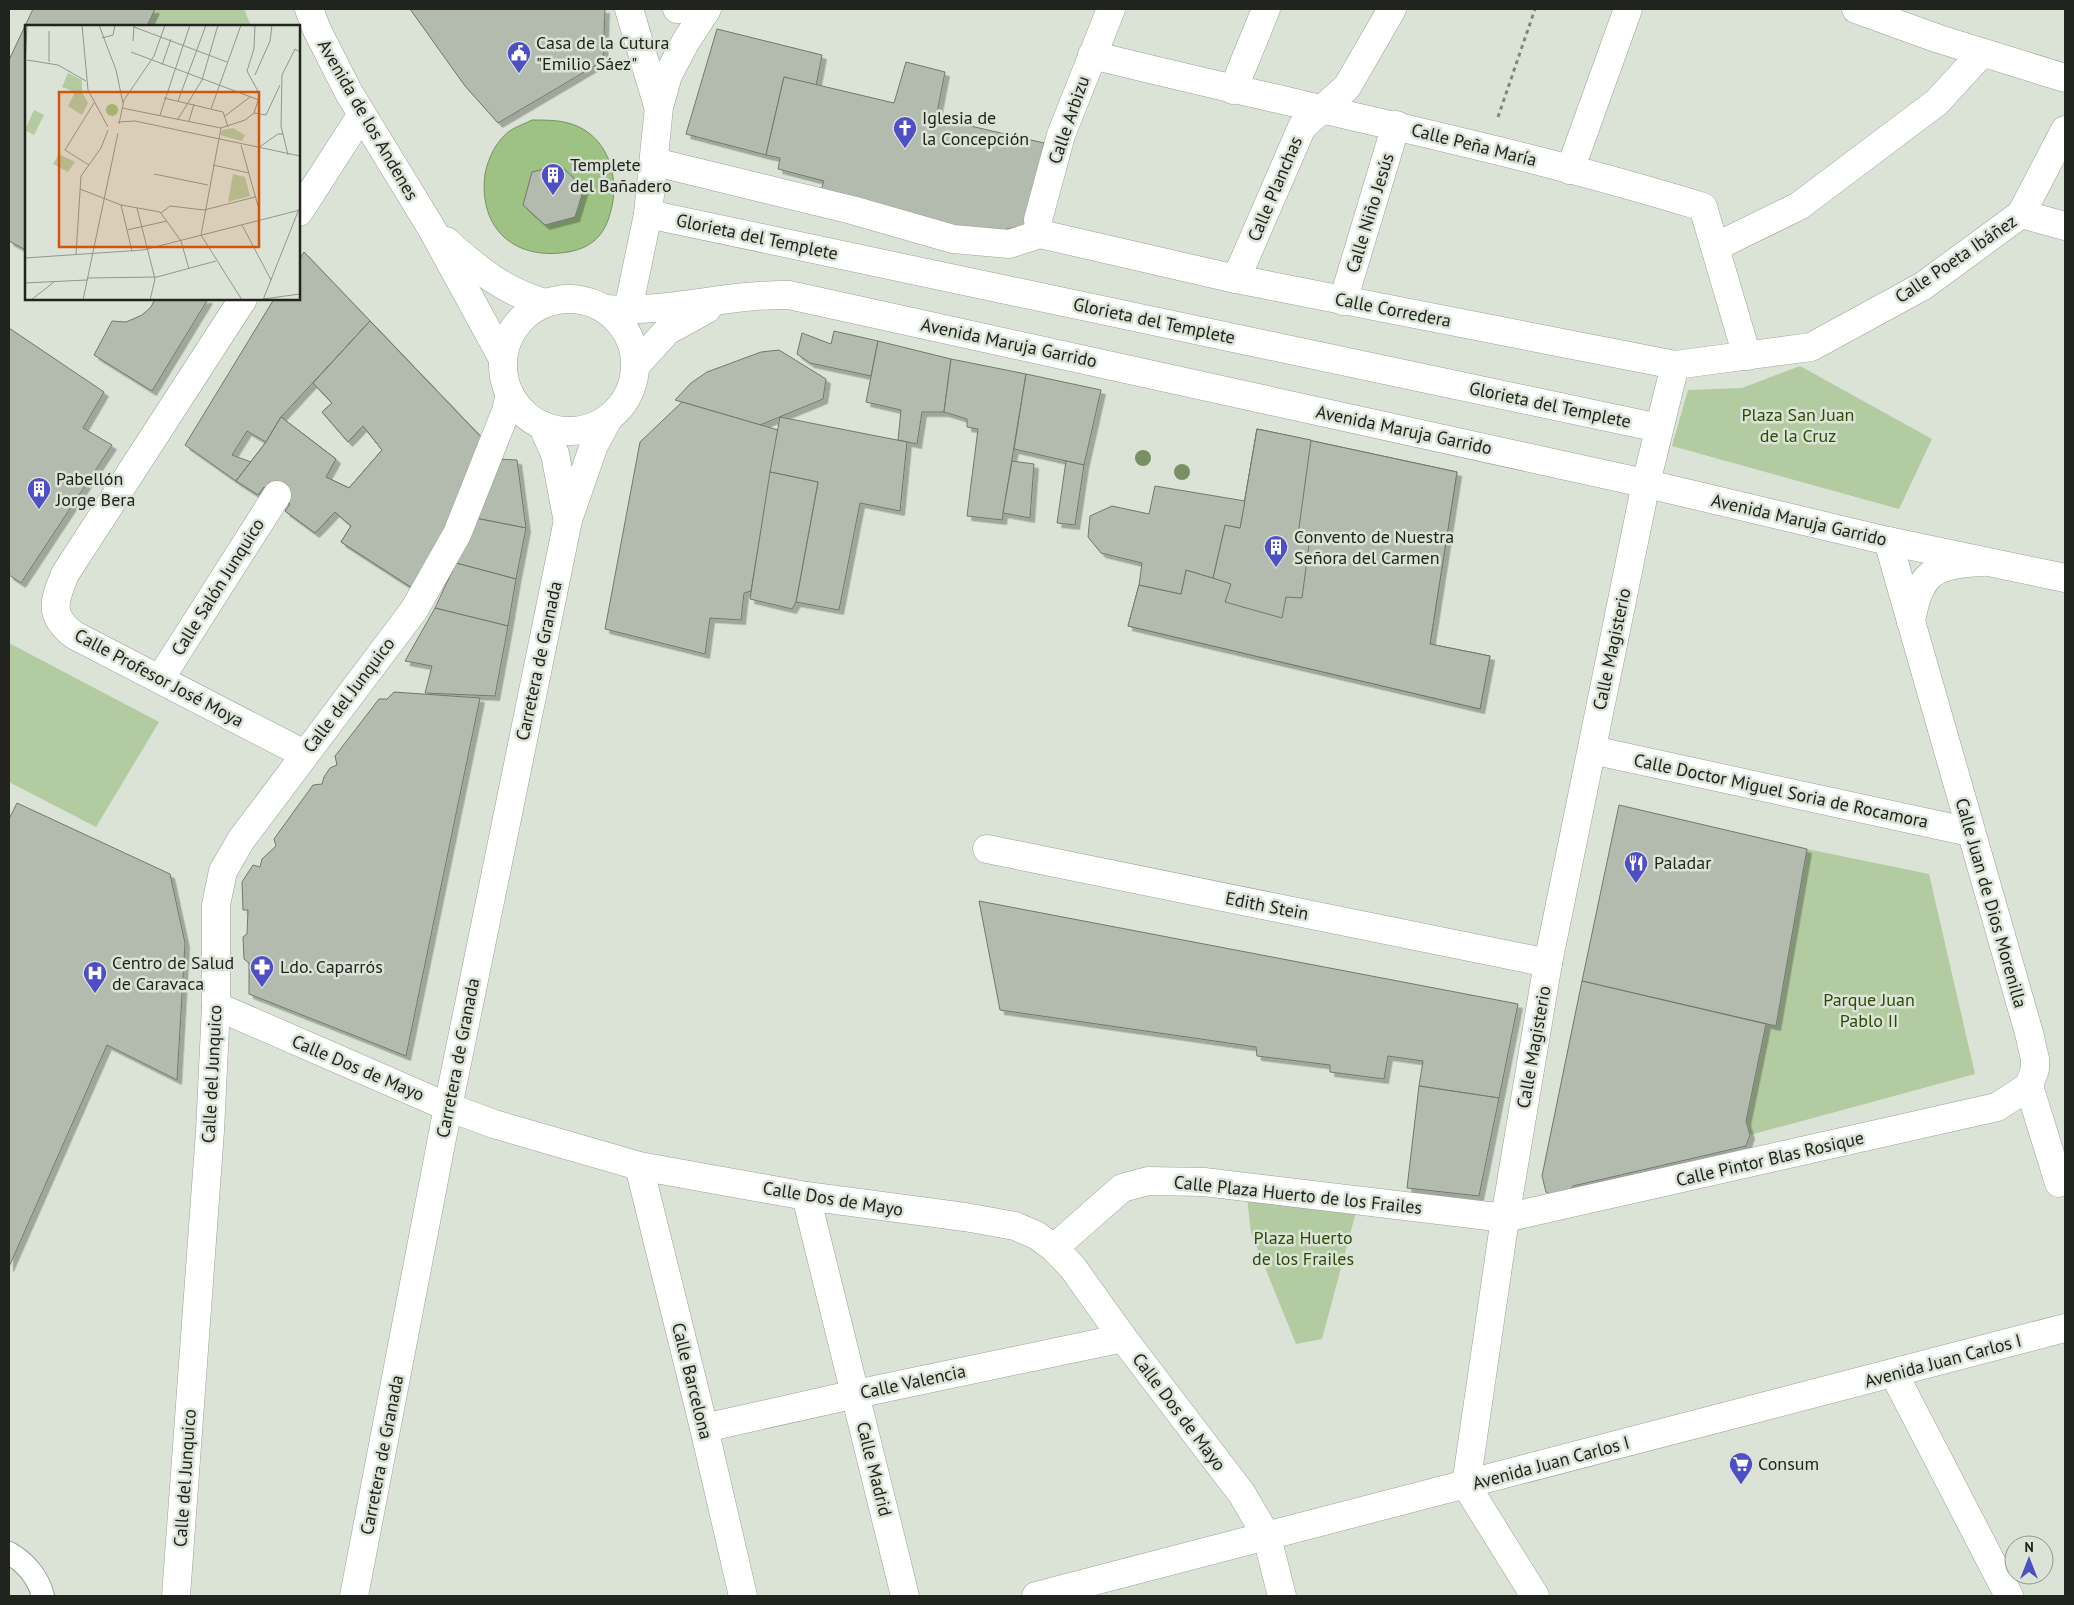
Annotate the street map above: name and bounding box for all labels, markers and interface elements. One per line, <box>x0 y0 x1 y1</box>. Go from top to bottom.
inset map <box>25 25 300 300</box>
place label: Casa de la Cutura "Emilio Sáez" <box>536 31 669 75</box>
street label: Avenida de los Andenes <box>313 35 424 204</box>
public building icon: Casa de la Cutura "Emilio Sáez" <box>506 40 532 74</box>
street label: Calle Arbizu <box>1043 73 1094 167</box>
place label: Iglesia de la Concepción <box>922 106 1029 150</box>
church icon: Iglesia de la Concepción <box>892 115 918 149</box>
street label: Calle Peña María <box>1409 118 1539 171</box>
street label: Calle Planchas <box>1242 133 1307 245</box>
street label: Calle Niño Jesús <box>1340 150 1399 275</box>
place label: Templete del Bañadero <box>570 153 672 197</box>
building icon: Templete del Bañadero <box>540 162 566 196</box>
street label: Glorieta del Templete <box>674 208 840 265</box>
street label: Calle Poeta Ibáñez <box>1890 209 2021 308</box>
street label: Calle Corredera <box>1333 287 1453 332</box>
street label: Glorieta del Templete <box>1071 292 1237 349</box>
street label: Avenida Maruja Garrido <box>919 313 1099 372</box>
street label: Glorieta del Templete <box>1467 376 1633 433</box>
street label: Avenida Maruja Garrido <box>1314 400 1494 459</box>
park label: Plaza San Juan de la Cruz <box>1742 403 1854 447</box>
place label: Pabellón Jorge Bera <box>55 467 135 511</box>
building icon: Pabellón Jorge Bera <box>26 476 52 510</box>
street label: Avenida Maruja Garrido <box>1709 488 1889 551</box>
street label: Calle Salón Junquico <box>166 514 269 660</box>
place label: Convento de Nuestra Señora del Carmen <box>1294 525 1454 569</box>
building icon: Convento de Nuestra Señora del Carmen <box>1263 534 1289 568</box>
street label: Carretera de Granada <box>510 579 567 743</box>
street label: Calle Magisterio <box>1587 586 1636 712</box>
street label: Calle Profesor José Moya <box>71 623 248 732</box>
street label: Calle del Junquico <box>298 632 399 757</box>
street label: Calle Doctor Miguel Soria de Rocamora <box>1632 748 1930 833</box>
street label: Calle Juan de Dios Morenilla <box>1950 795 2032 1011</box>
restaurant icon: Paladar <box>1623 850 1649 884</box>
place label: Paladar <box>1654 851 1711 874</box>
street label: Edith Stein <box>1224 886 1311 925</box>
place label: Centro de Salud de Caravaca <box>112 951 234 995</box>
pharmacy icon: Ldo. Caparrós <box>249 954 275 988</box>
place label: Ldo. Caparrós <box>280 955 383 978</box>
hospital icon: Centro de Salud de Caravaca <box>82 960 108 994</box>
street label: Carretera de Granada <box>431 976 484 1140</box>
street label: Calle Magisterio <box>1511 984 1556 1110</box>
park label: Parque Juan Pablo II <box>1823 988 1915 1032</box>
street label: Calle del Junquico <box>196 1004 227 1144</box>
street label: Calle Dos de Mayo <box>288 1029 428 1106</box>
street label: Calle Pintor Blas Rosique <box>1674 1126 1866 1191</box>
street label: Calle Plaza Huerto de los Frailes <box>1173 1170 1423 1219</box>
street label: Calle Dos de Mayo <box>761 1176 905 1221</box>
park label: Plaza Huerto de los Frailes <box>1252 1226 1354 1270</box>
street label: Calle Barcelona <box>667 1320 718 1442</box>
street label: Avenida Juan Carlos I <box>1862 1328 2024 1393</box>
street label: Calle Dos de Mayo <box>1128 1348 1231 1475</box>
street label: Calle Valencia <box>858 1359 968 1404</box>
street label: Carretera de Granada <box>355 1373 408 1537</box>
street label: Calle del Junquico <box>168 1408 201 1548</box>
street label: Calle Madrid <box>852 1419 897 1519</box>
street label: Avenida Juan Carlos I <box>1470 1430 1632 1495</box>
supermarket icon: Consum <box>1728 1451 1754 1485</box>
place label: Consum <box>1758 1452 1819 1475</box>
north arrow <box>2004 1535 2054 1585</box>
text: N <box>2024 1538 2034 1556</box>

